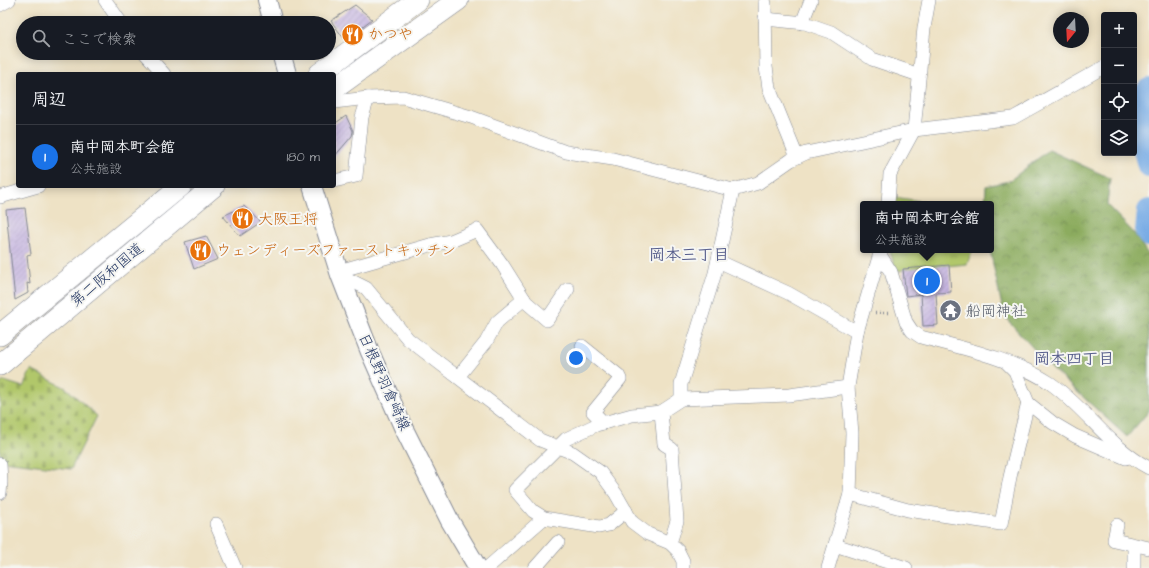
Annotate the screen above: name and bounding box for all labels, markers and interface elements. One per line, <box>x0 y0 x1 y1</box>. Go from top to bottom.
north arrow <box>1053 12 1089 48</box>
map controls <box>1101 12 1137 156</box>
button: + <box>1101 12 1137 48</box>
search box <box>16 16 336 60</box>
restaurant icon: かつや <box>339 21 365 47</box>
place label: かつや <box>368 24 413 45</box>
icon: search <box>30 27 52 49</box>
text: ここで検索 <box>62 29 137 50</box>
button: − <box>1101 48 1137 84</box>
button: locate <box>1101 84 1137 120</box>
text: 周辺 <box>32 88 66 112</box>
button: layers <box>1101 120 1137 156</box>
text: 南中岡本町会館 <box>70 137 175 158</box>
text: 1 <box>44 148 46 166</box>
text: 180 m <box>286 148 320 166</box>
text: 公共施設 <box>70 160 122 178</box>
popup <box>860 201 994 253</box>
restaurant icon: 大阪王将 <box>229 206 255 232</box>
text: 南中岡本町会館 <box>874 208 980 229</box>
place label: 大阪王将 <box>258 209 318 230</box>
text: 公共施設 <box>874 231 927 249</box>
restaurant icon: ウェンディーズファーストキッチン <box>188 237 214 263</box>
street label: 第二阪和国道 <box>66 238 148 312</box>
place label: ウェンディーズファーストキッチン <box>216 240 456 261</box>
district label: 岡本三丁目 <box>649 244 729 266</box>
pin: 1 <box>914 266 940 296</box>
temple icon: 船岡神社 <box>937 298 963 324</box>
place label: 船岡神社 <box>966 301 1026 322</box>
street label: 日根野羽倉崎線 <box>353 330 415 434</box>
your location <box>566 348 586 368</box>
district label: 岡本四丁目 <box>1034 348 1114 370</box>

